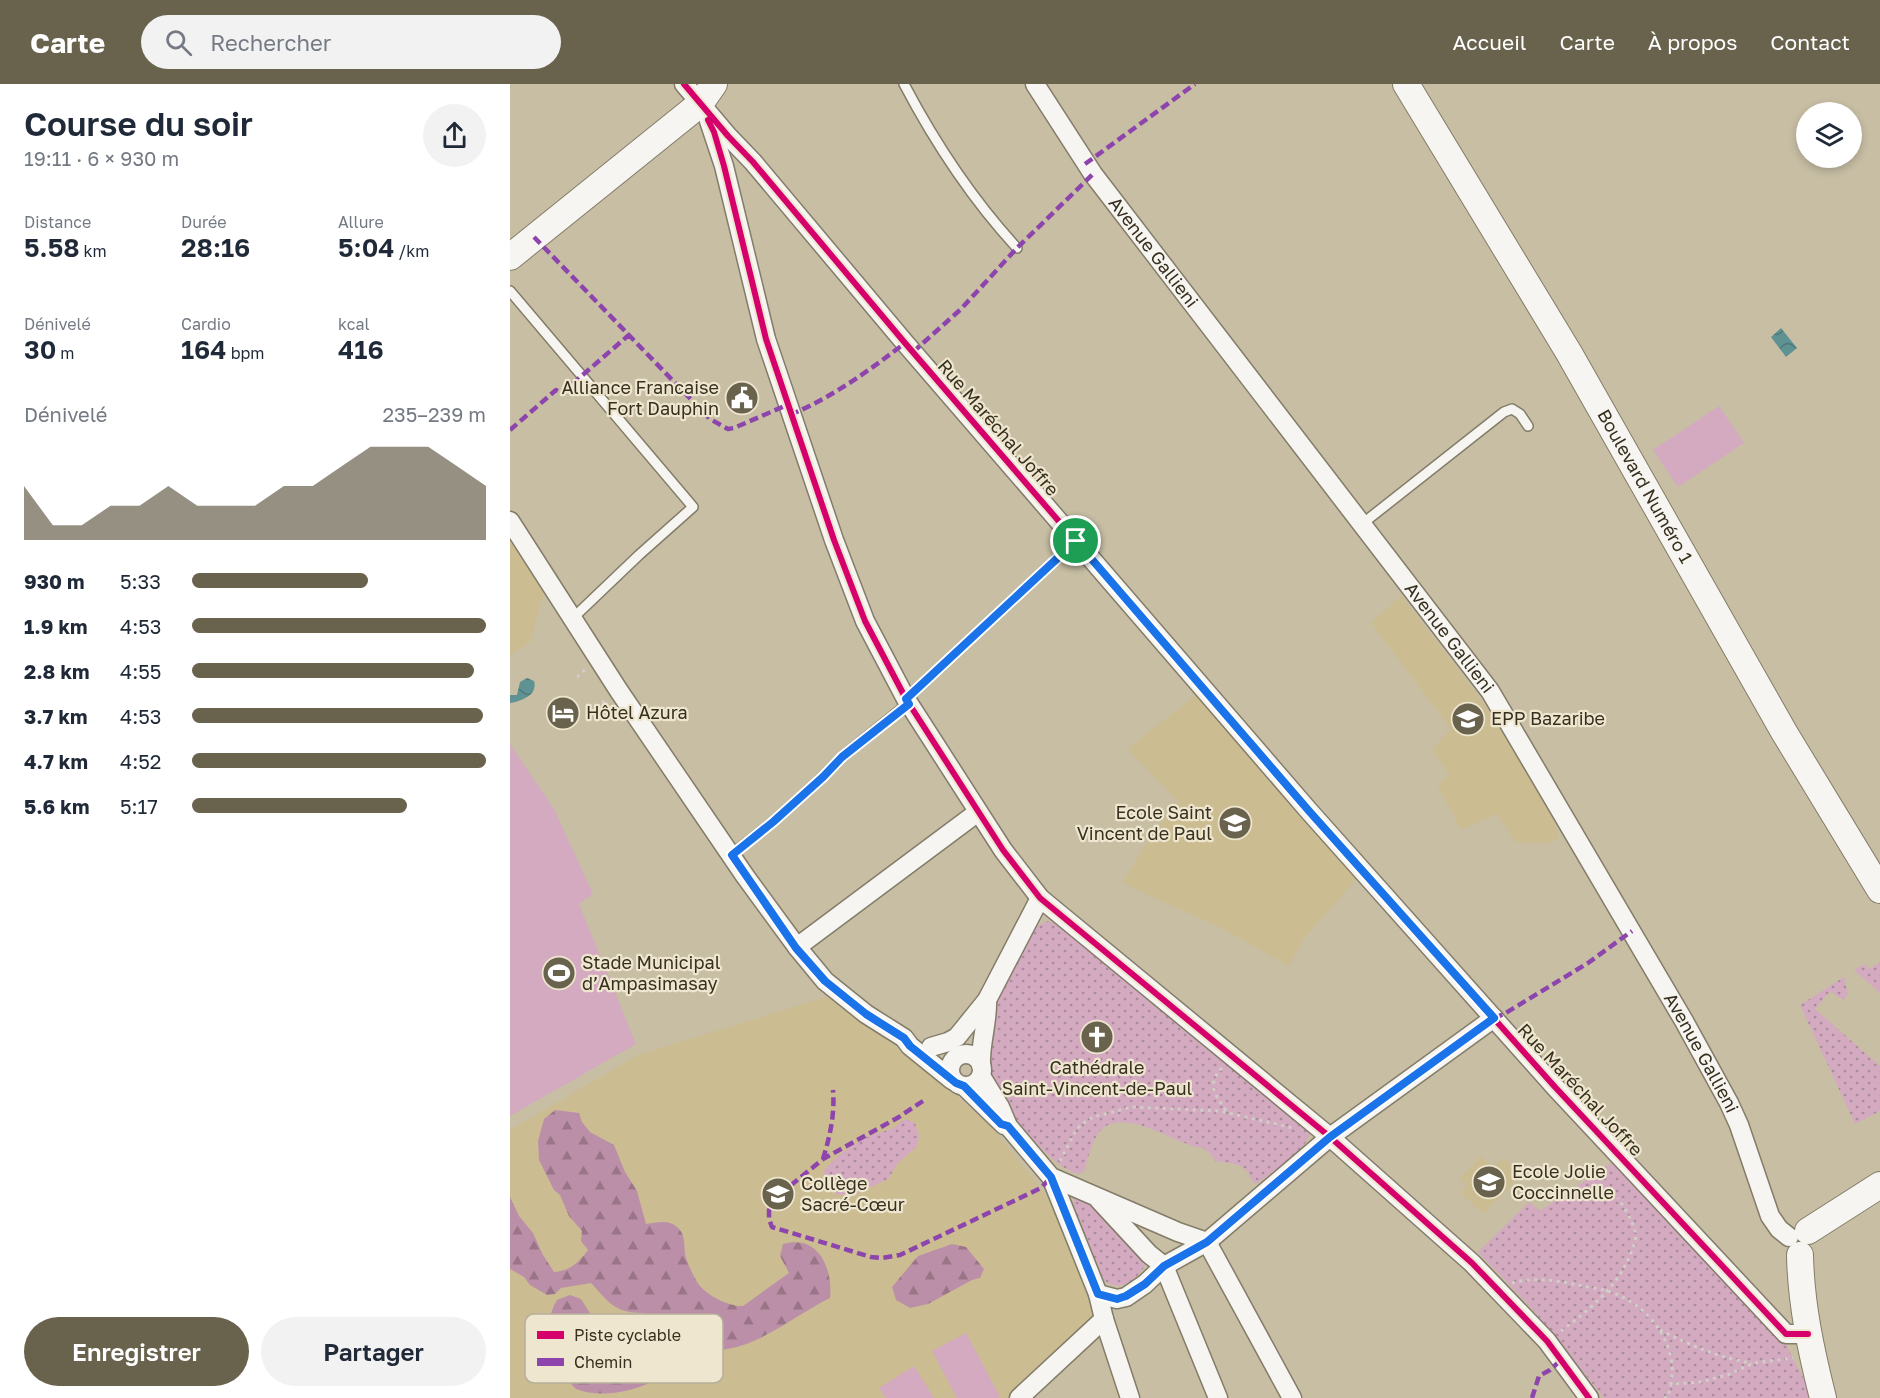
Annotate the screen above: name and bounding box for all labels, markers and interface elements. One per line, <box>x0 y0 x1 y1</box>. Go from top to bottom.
search box <box>141 15 561 69</box>
text: Carte <box>30 26 105 59</box>
icon: search <box>162 26 195 59</box>
text: Rechercher <box>210 29 331 56</box>
text: Accueil <box>1453 29 1526 55</box>
text: Carte <box>1559 29 1615 55</box>
text: À propos <box>1648 29 1737 55</box>
text: Contact <box>1770 29 1850 55</box>
map controls <box>1796 102 1862 168</box>
button: layers <box>1796 102 1862 168</box>
text: Course du soir <box>24 104 253 143</box>
button: share <box>423 104 486 167</box>
text: 19:11 · 6 × 930 m <box>24 146 179 170</box>
street label: Avenue Gallieni <box>1105 192 1203 312</box>
text: Distance <box>24 212 91 232</box>
text: Durée <box>181 212 227 232</box>
text: Allure <box>338 212 384 232</box>
text: 5.58 <box>24 232 80 263</box>
text: 28:16 <box>181 232 250 263</box>
text: 5:04 <box>338 232 395 263</box>
text: km <box>80 241 107 261</box>
text: /km <box>395 241 429 261</box>
text: Dénivelé <box>24 314 91 334</box>
text: Cardio <box>181 314 231 334</box>
text: kcal <box>338 314 370 334</box>
text: 30 <box>24 334 56 365</box>
text: 164 <box>181 334 227 365</box>
text: 416 <box>338 334 384 365</box>
text: m <box>56 343 75 363</box>
text: bpm <box>227 343 265 363</box>
street label: Rue Maréchal Joffre <box>934 355 1064 500</box>
place label: Alliance Francaise Fort Dauphin <box>561 376 719 419</box>
public building icon: Alliance Francaise Fort Dauphin <box>724 380 760 416</box>
text: Dénivelé <box>24 402 107 426</box>
text: 235–239 m <box>382 402 486 426</box>
street label: Boulevard Numéro 1 <box>1593 405 1698 567</box>
pin <box>1050 515 1101 566</box>
icon: arrive <box>1059 524 1092 557</box>
text: 930 m <box>24 569 84 593</box>
text: 5:33 <box>120 569 161 593</box>
street label: Avenue Gallieni <box>1401 578 1499 697</box>
text: 1.9 km <box>24 614 88 638</box>
text: 4:53 <box>120 614 162 638</box>
text: 2.8 km <box>24 659 90 683</box>
text: 4:55 <box>120 659 161 683</box>
hotel icon: Hôtel Azura <box>545 695 581 731</box>
place label: Hôtel Azura <box>586 701 688 723</box>
school or university icon: EPP Bazaribe <box>1450 701 1486 737</box>
text: 3.7 km <box>24 704 88 728</box>
text: 4:53 <box>120 704 162 728</box>
place label: EPP Bazaribe <box>1491 707 1605 729</box>
text: 4.7 km <box>24 749 88 773</box>
text: 4:52 <box>120 749 161 773</box>
text: 5.6 km <box>24 794 89 818</box>
text: 5:17 <box>120 794 158 818</box>
place label: Ecole Saint Vincent de Paul <box>1077 801 1212 844</box>
school or university icon: Ecole Saint Vincent de Paul <box>1217 805 1253 841</box>
place label: Stade Municipal d’Ampasimasay <box>582 951 721 994</box>
sports icon: Stade Municipal d’Ampasimasay <box>541 955 577 991</box>
street label: Avenue Gallieni <box>1660 989 1744 1116</box>
street label: Rue Maréchal Joffre <box>1514 1018 1648 1160</box>
church icon: Cathédrale Saint-Vincent-de-Paul <box>1079 1019 1115 1055</box>
place label: Cathédrale Saint-Vincent-de-Paul <box>1002 1056 1193 1099</box>
place label: Ecole Jolie Coccinnelle <box>1512 1160 1614 1203</box>
school or university icon: Ecole Jolie Coccinnelle <box>1471 1164 1507 1200</box>
place label: Collège Sacré-Cœur <box>801 1172 905 1215</box>
school or university icon: Collège Sacré-Cœur <box>760 1176 796 1212</box>
legend <box>525 1314 723 1383</box>
button: Enregistrer <box>24 1317 249 1386</box>
button: Partager <box>261 1317 486 1386</box>
text: Piste cyclable <box>574 1325 681 1345</box>
text: Chemin <box>574 1352 632 1372</box>

